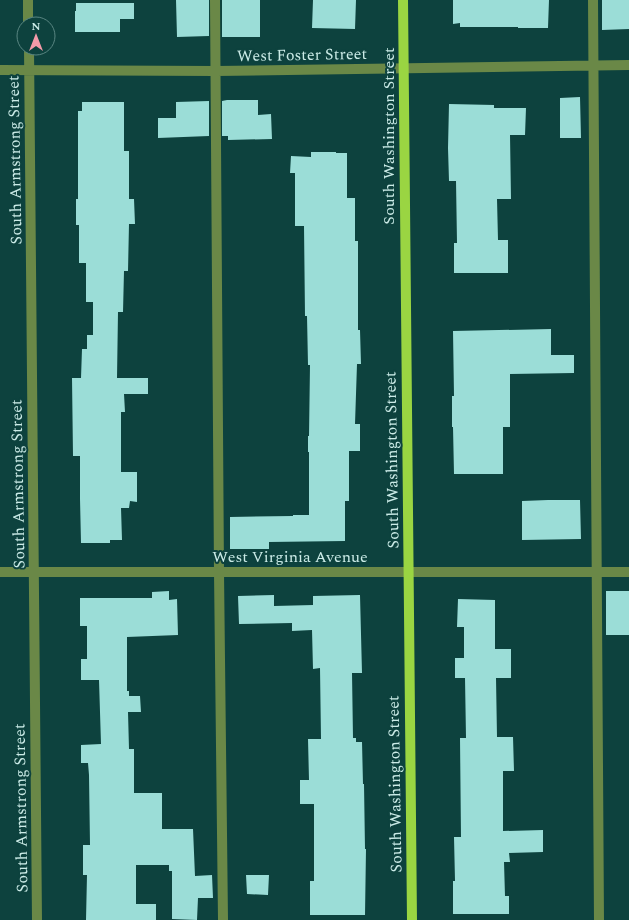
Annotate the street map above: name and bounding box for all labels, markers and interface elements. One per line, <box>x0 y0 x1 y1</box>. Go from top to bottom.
north arrow <box>16 16 56 56</box>
text: N <box>32 18 41 35</box>
street label: West Foster Street <box>237 42 368 68</box>
street label: South Washington Street <box>377 47 401 225</box>
street label: South Armstrong Street <box>2 75 28 245</box>
street label: South Washington Street <box>378 371 406 549</box>
street label: South Armstrong Street <box>5 399 31 569</box>
street label: West Virginia Avenue <box>212 545 368 569</box>
street label: South Washington Street <box>381 695 409 873</box>
street label: South Armstrong Street <box>8 723 34 893</box>

